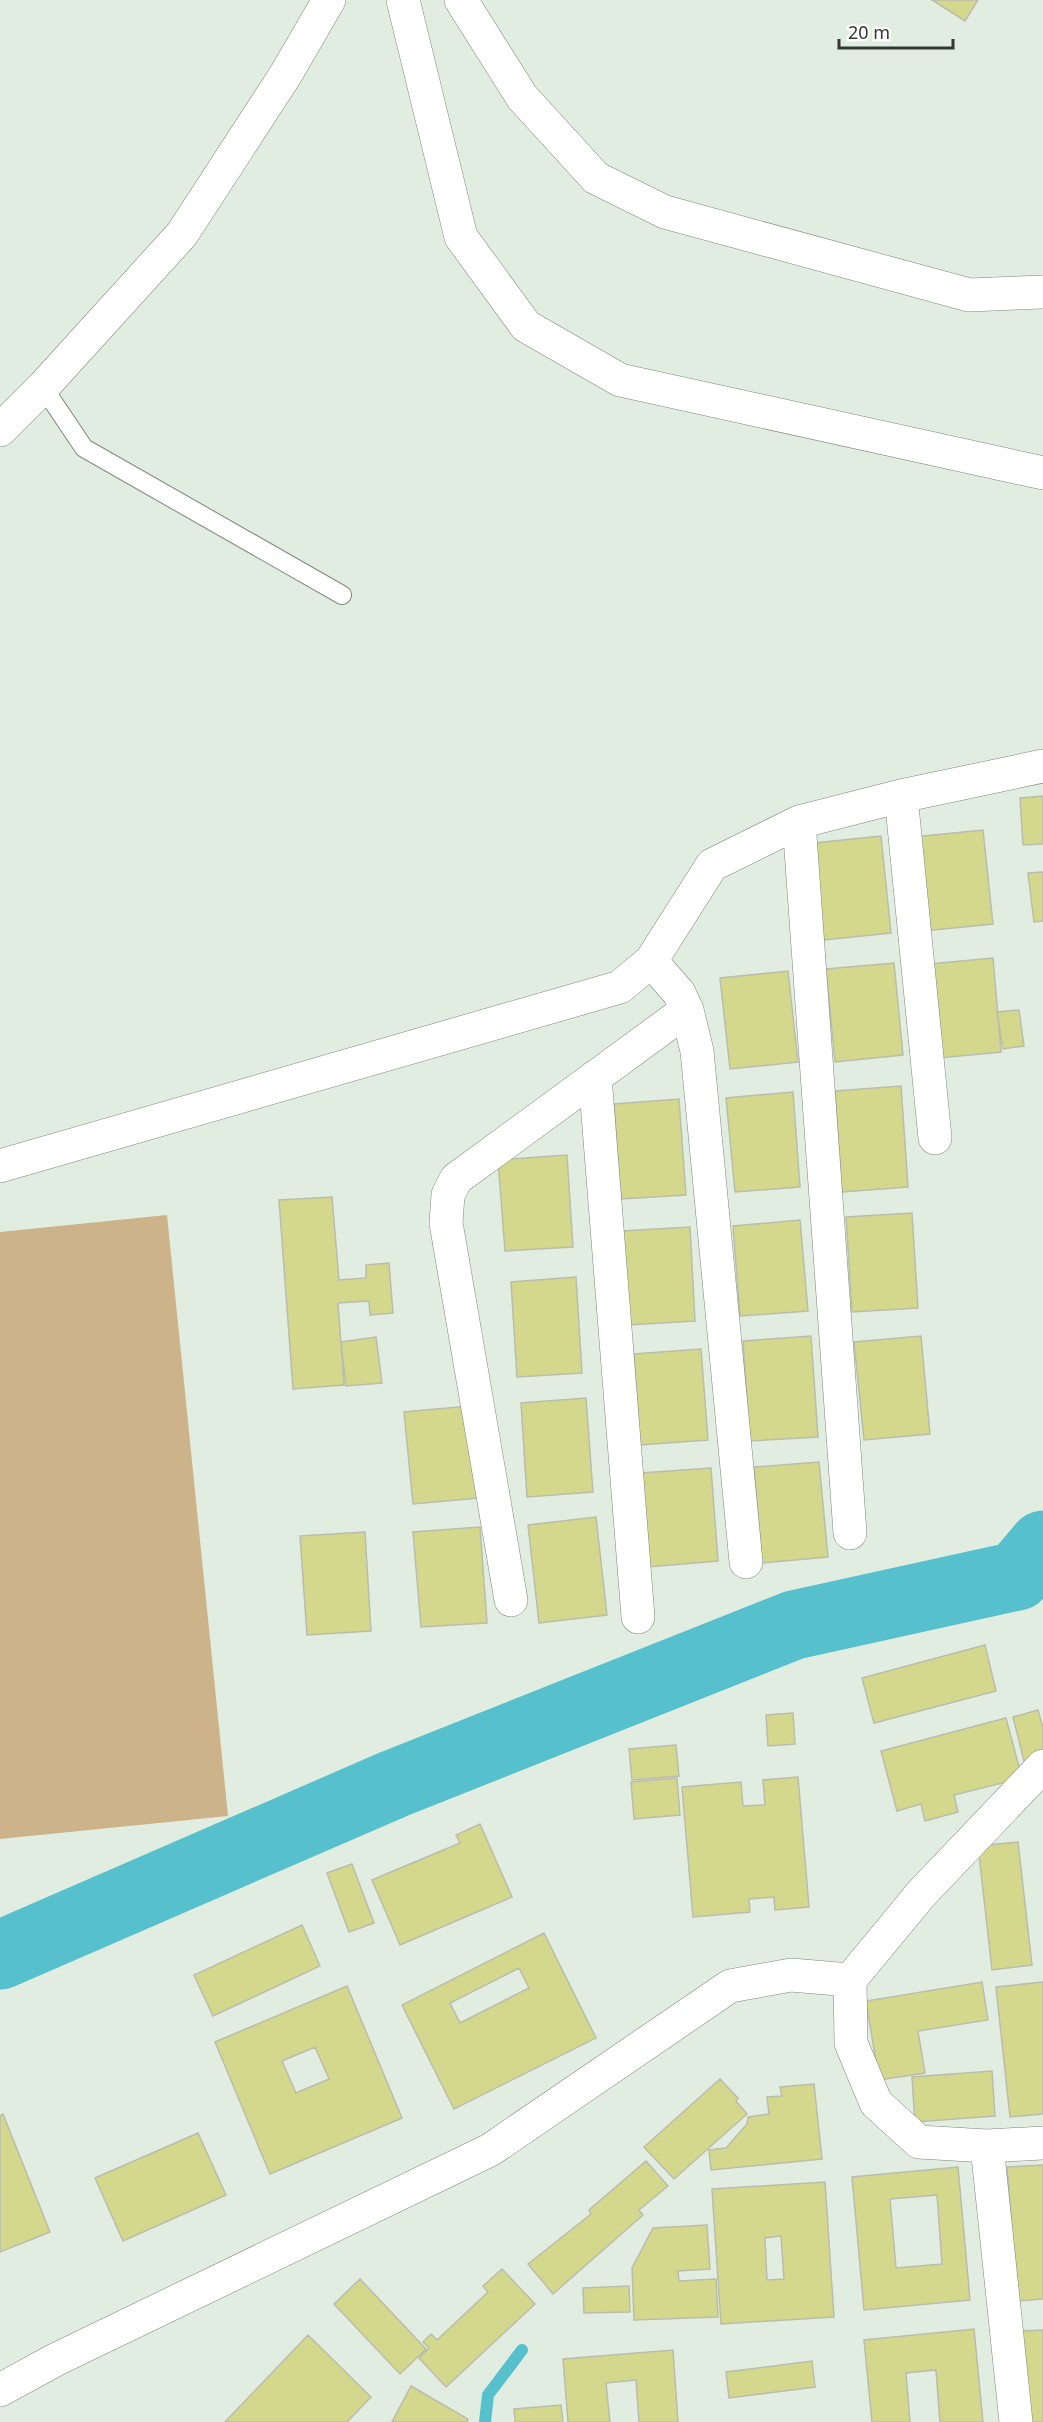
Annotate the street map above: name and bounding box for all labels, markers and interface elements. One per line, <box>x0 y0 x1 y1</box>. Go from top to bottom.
scale bar <box>839 12 953 50</box>
text: 20 m <box>848 20 890 44</box>

